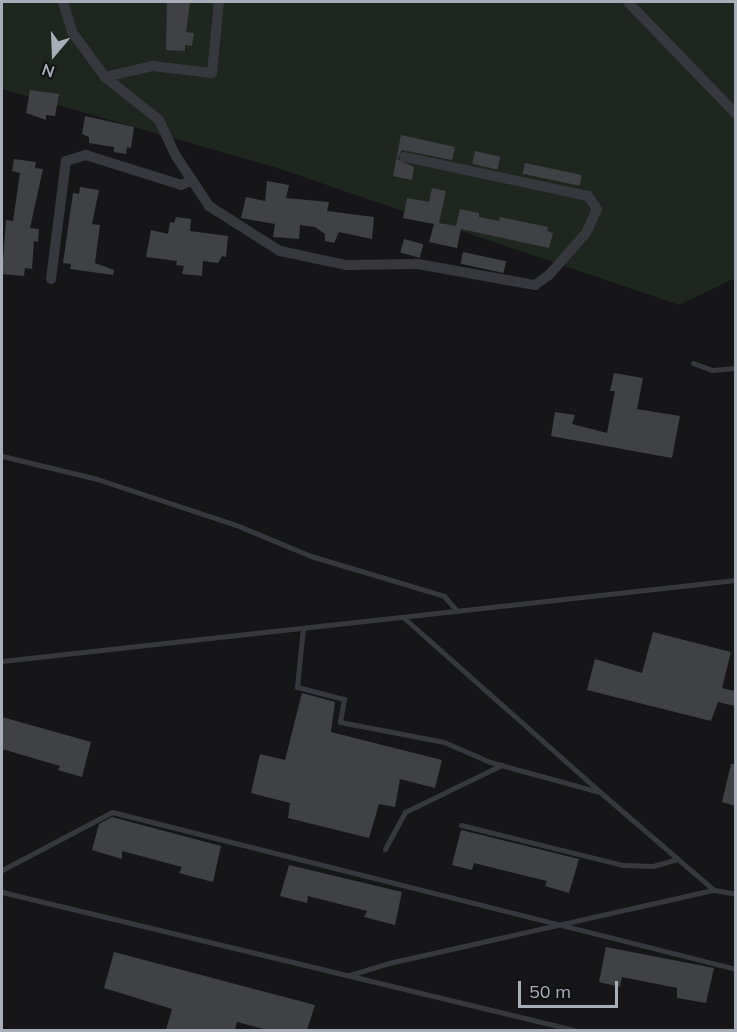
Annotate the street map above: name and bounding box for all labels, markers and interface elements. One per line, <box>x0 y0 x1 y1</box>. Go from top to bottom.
north arrow <box>24 24 84 84</box>
text: N <box>39 60 57 82</box>
scale bar <box>521 969 622 1007</box>
text: 50 m <box>529 980 571 1003</box>

